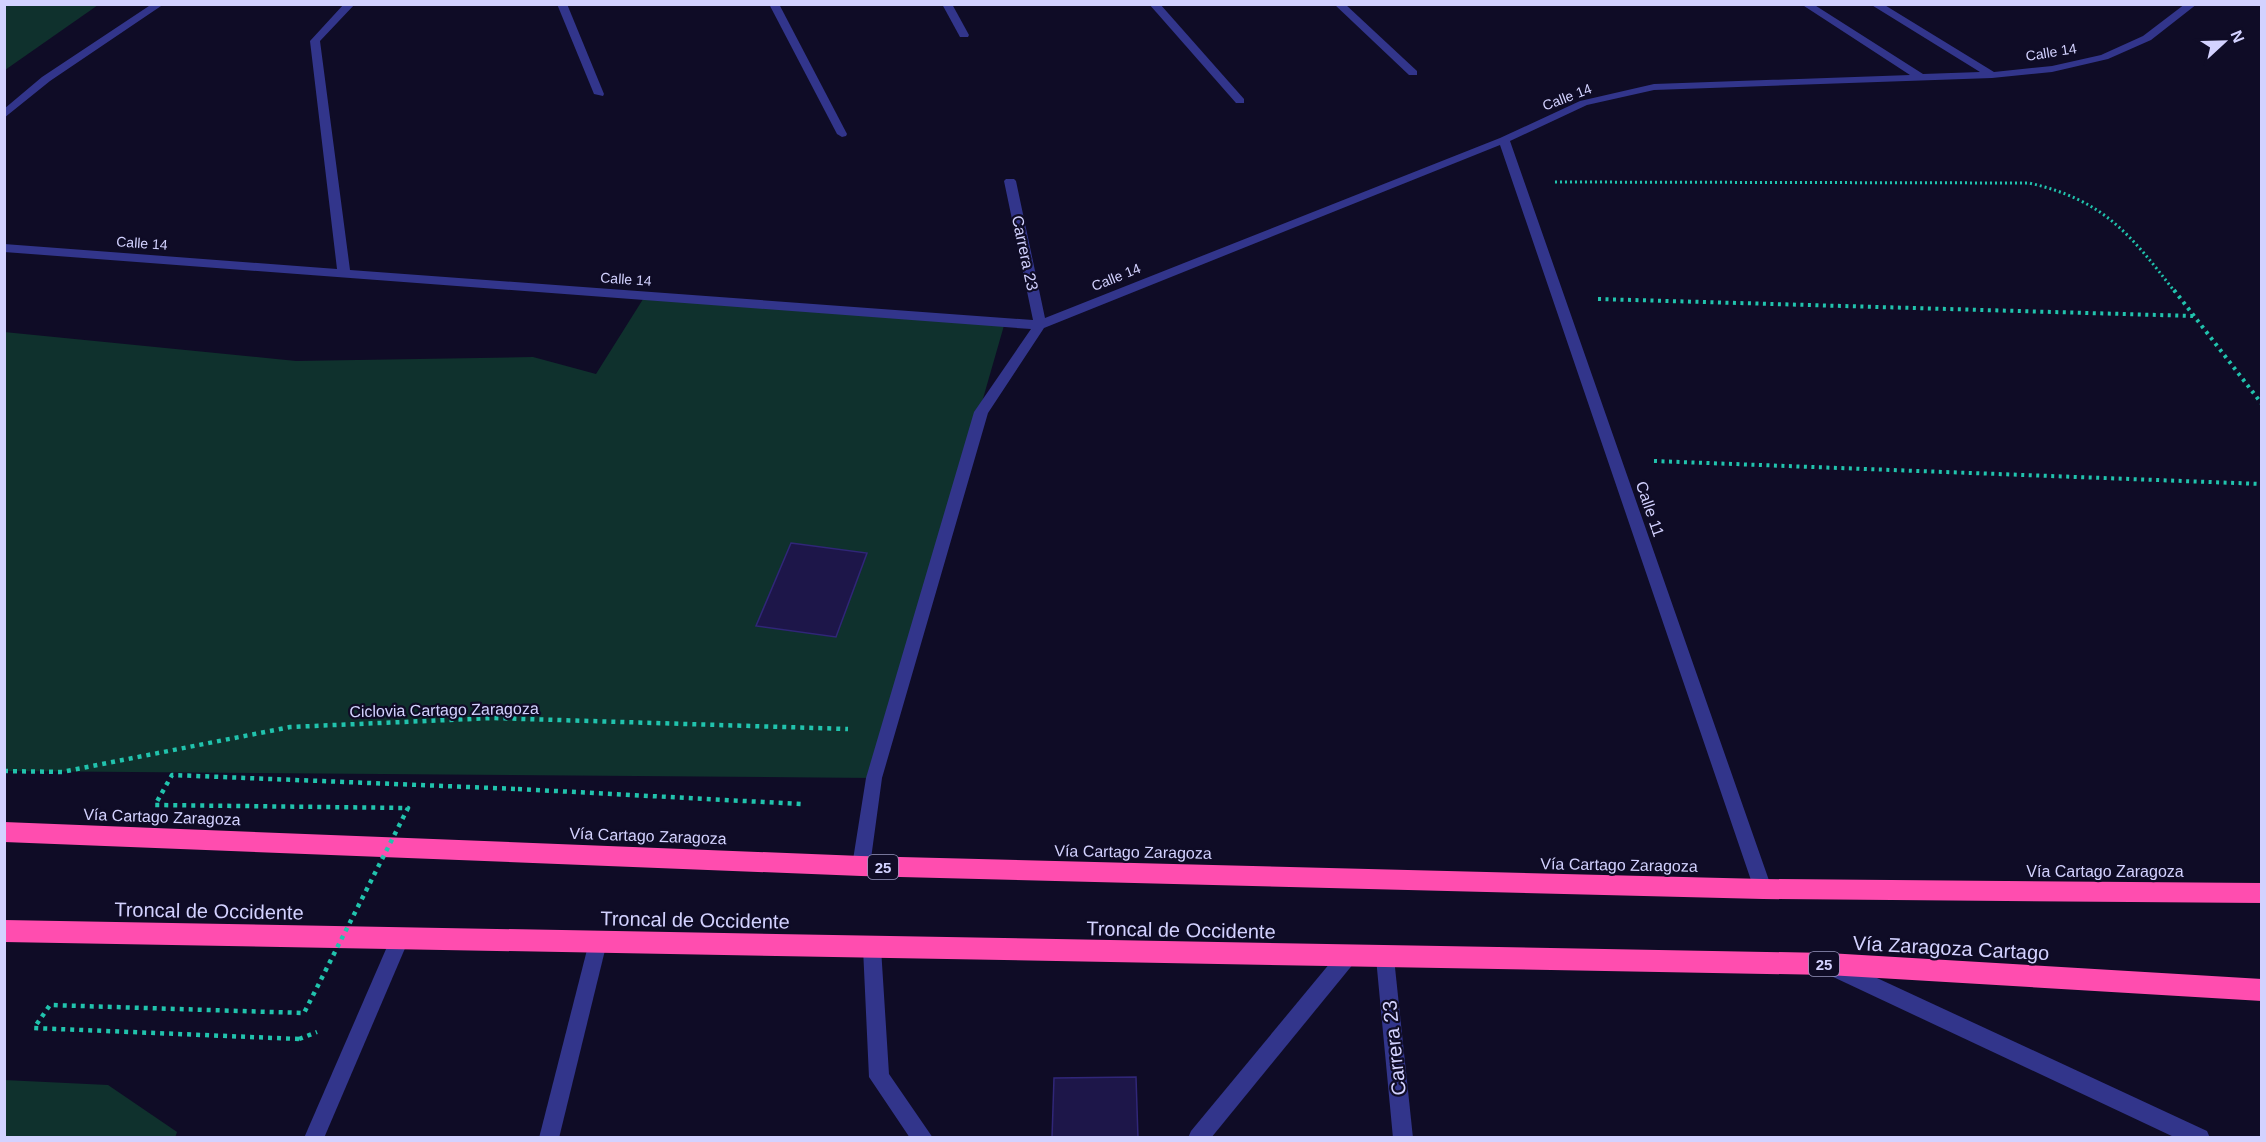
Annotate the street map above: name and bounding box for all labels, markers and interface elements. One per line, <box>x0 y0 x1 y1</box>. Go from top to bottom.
north arrow <box>2194 12 2254 72</box>
text: N <box>2227 28 2247 45</box>
street label: Calle 14 <box>2024 40 2078 64</box>
street label: Calle 14 <box>1540 80 1594 114</box>
street label: Carrera 23 <box>1009 214 1041 292</box>
street label: Calle 14 <box>116 233 168 253</box>
street label: Calle 14 <box>1089 260 1143 294</box>
street label: Calle 14 <box>600 269 652 289</box>
street label: Calle 11 <box>1633 479 1667 539</box>
street label: Ciclovia Cartago Zaragoza <box>349 700 539 720</box>
street label: Vía Cartago Zaragoza <box>83 806 241 828</box>
street label: Vía Cartago Zaragoza <box>569 825 727 847</box>
street label: Vía Cartago Zaragoza <box>1054 842 1212 862</box>
road number: 25 <box>868 855 898 879</box>
street label: Vía Cartago Zaragoza <box>1540 855 1698 875</box>
street label: Vía Cartago Zaragoza <box>2026 863 2184 880</box>
street label: Troncal de Occidente <box>114 898 304 924</box>
street label: Troncal de Occidente <box>600 907 790 933</box>
street label: Troncal de Occidente <box>1086 917 1276 943</box>
street label: Vía Zaragoza Cartago <box>1852 932 2050 964</box>
road number: 25 <box>1809 952 1839 976</box>
street label: Carrera 23 <box>1378 999 1410 1097</box>

